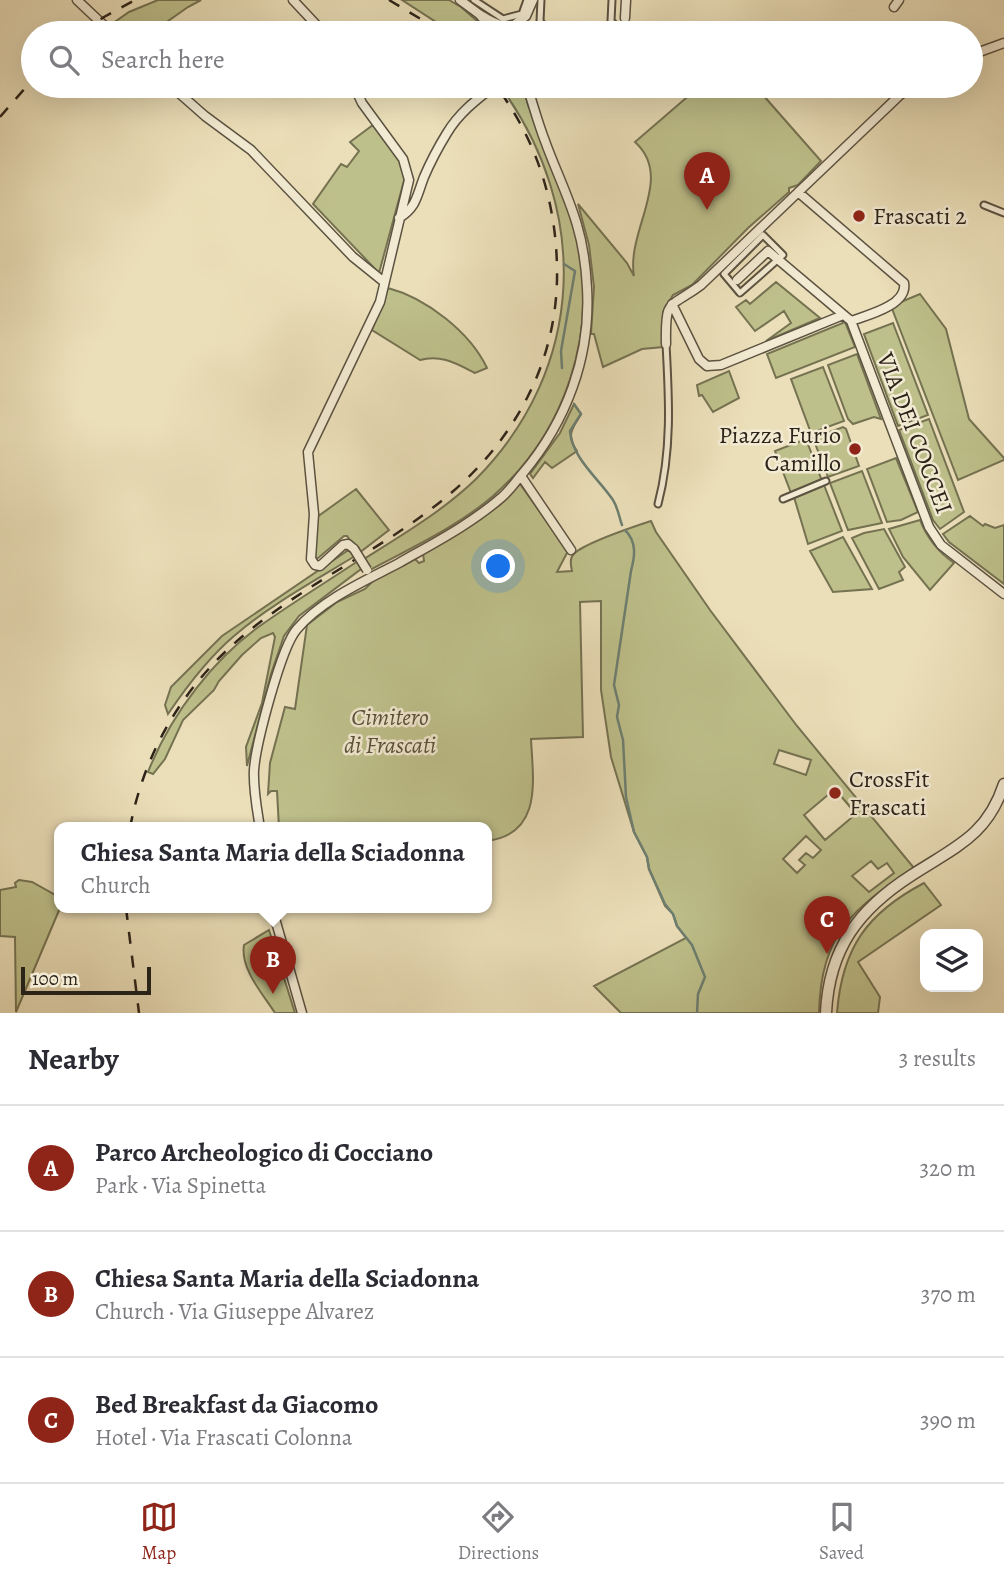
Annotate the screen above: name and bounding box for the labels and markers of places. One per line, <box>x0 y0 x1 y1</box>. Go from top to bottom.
pin: A <box>684 152 730 210</box>
place label: Frascati 2 <box>873 200 967 232</box>
marker: Frascati 2 <box>851 208 867 224</box>
place label: Piazza Furio Camillo <box>719 419 841 479</box>
marker: Piazza Furio Camillo <box>847 441 863 457</box>
place label: CrossFit Frascati <box>849 763 930 823</box>
marker: CrossFit Frascati <box>827 785 843 801</box>
pin: C <box>804 896 850 954</box>
pin: B <box>250 936 296 994</box>

